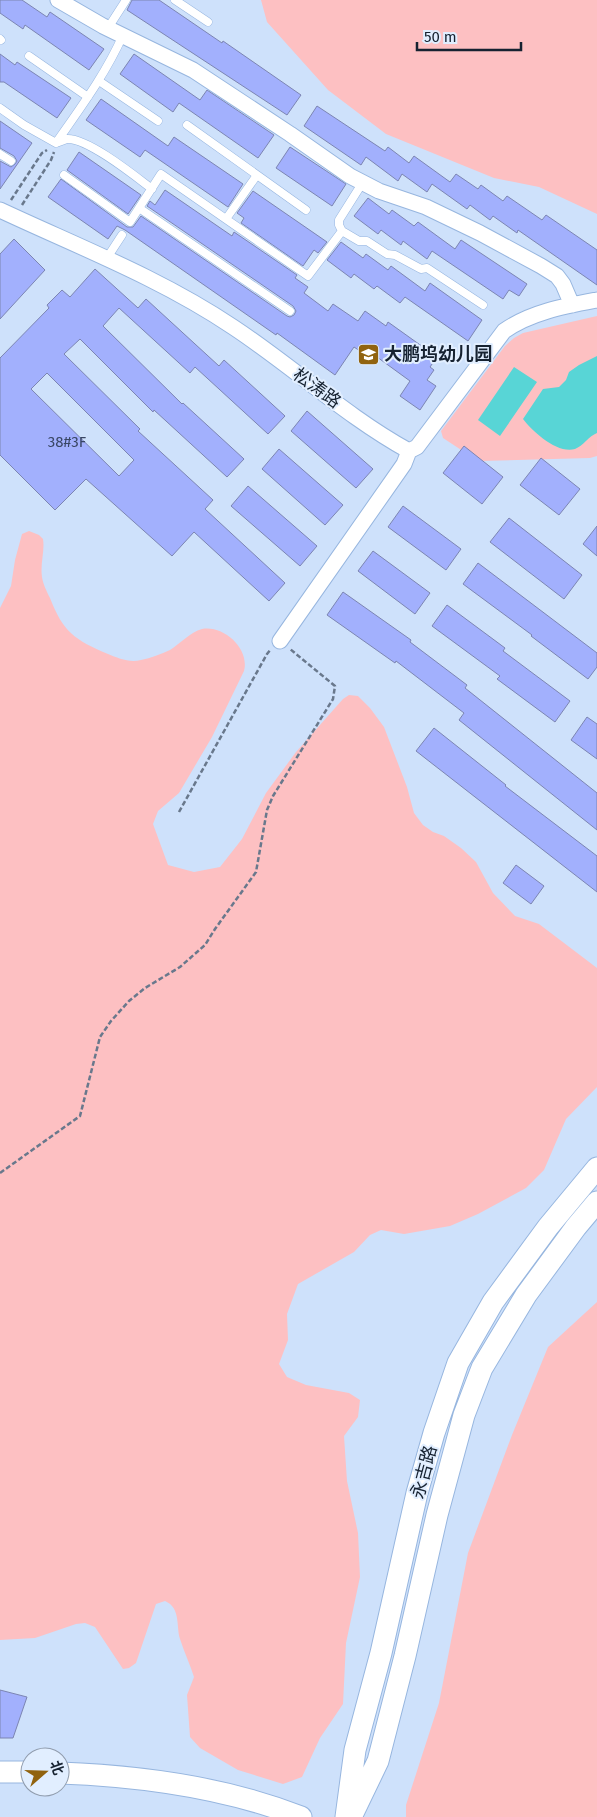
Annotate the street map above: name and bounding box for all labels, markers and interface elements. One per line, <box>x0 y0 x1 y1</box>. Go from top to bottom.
scale bar <box>417 20 521 52</box>
text: 50 m <box>424 28 457 46</box>
school or university icon: 大鹏坞幼儿园 <box>356 342 380 366</box>
place label: 大鹏坞幼儿园 <box>384 343 492 365</box>
street label: 松涛路 <box>289 363 345 413</box>
house number: 38#3F <box>48 433 86 451</box>
street label: 永吉路 <box>406 1443 442 1501</box>
north arrow <box>20 1747 70 1797</box>
text: 北 <box>46 1758 67 1777</box>

